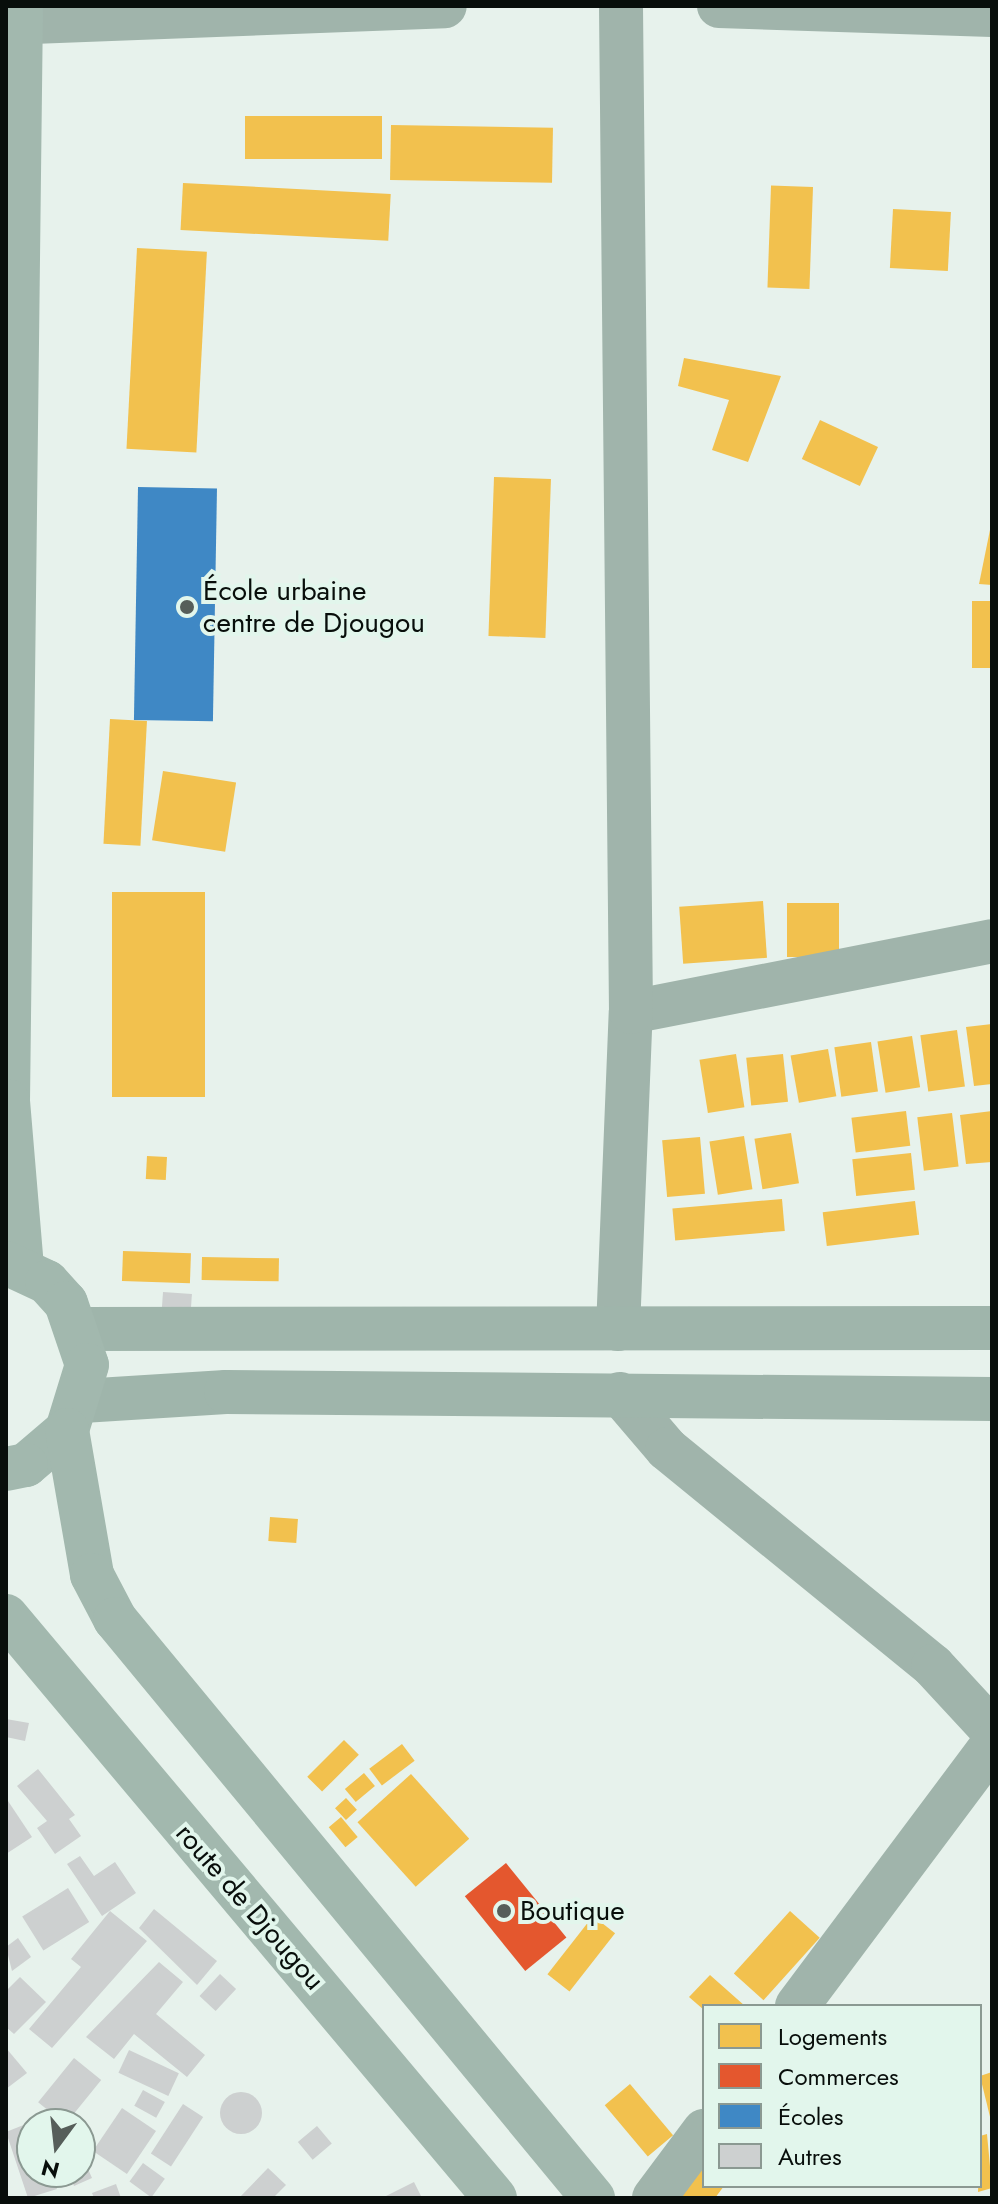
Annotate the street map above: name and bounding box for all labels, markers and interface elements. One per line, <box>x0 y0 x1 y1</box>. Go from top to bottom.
place label: École urbaine centre de Djougou <box>203 574 425 640</box>
marker: École urbaine centre de Djougou <box>178 598 196 616</box>
street label: route de Djougou <box>169 1817 331 1997</box>
place label: Boutique <box>520 1894 625 1928</box>
marker: Boutique <box>495 1902 513 1920</box>
legend <box>702 2004 982 2188</box>
text: Logements <box>778 2019 887 2054</box>
text: Commerces <box>778 2059 899 2094</box>
text: Écoles <box>778 2099 843 2134</box>
north arrow <box>16 2108 96 2188</box>
text: Autres <box>778 2139 842 2174</box>
text: N <box>38 2152 63 2187</box>

